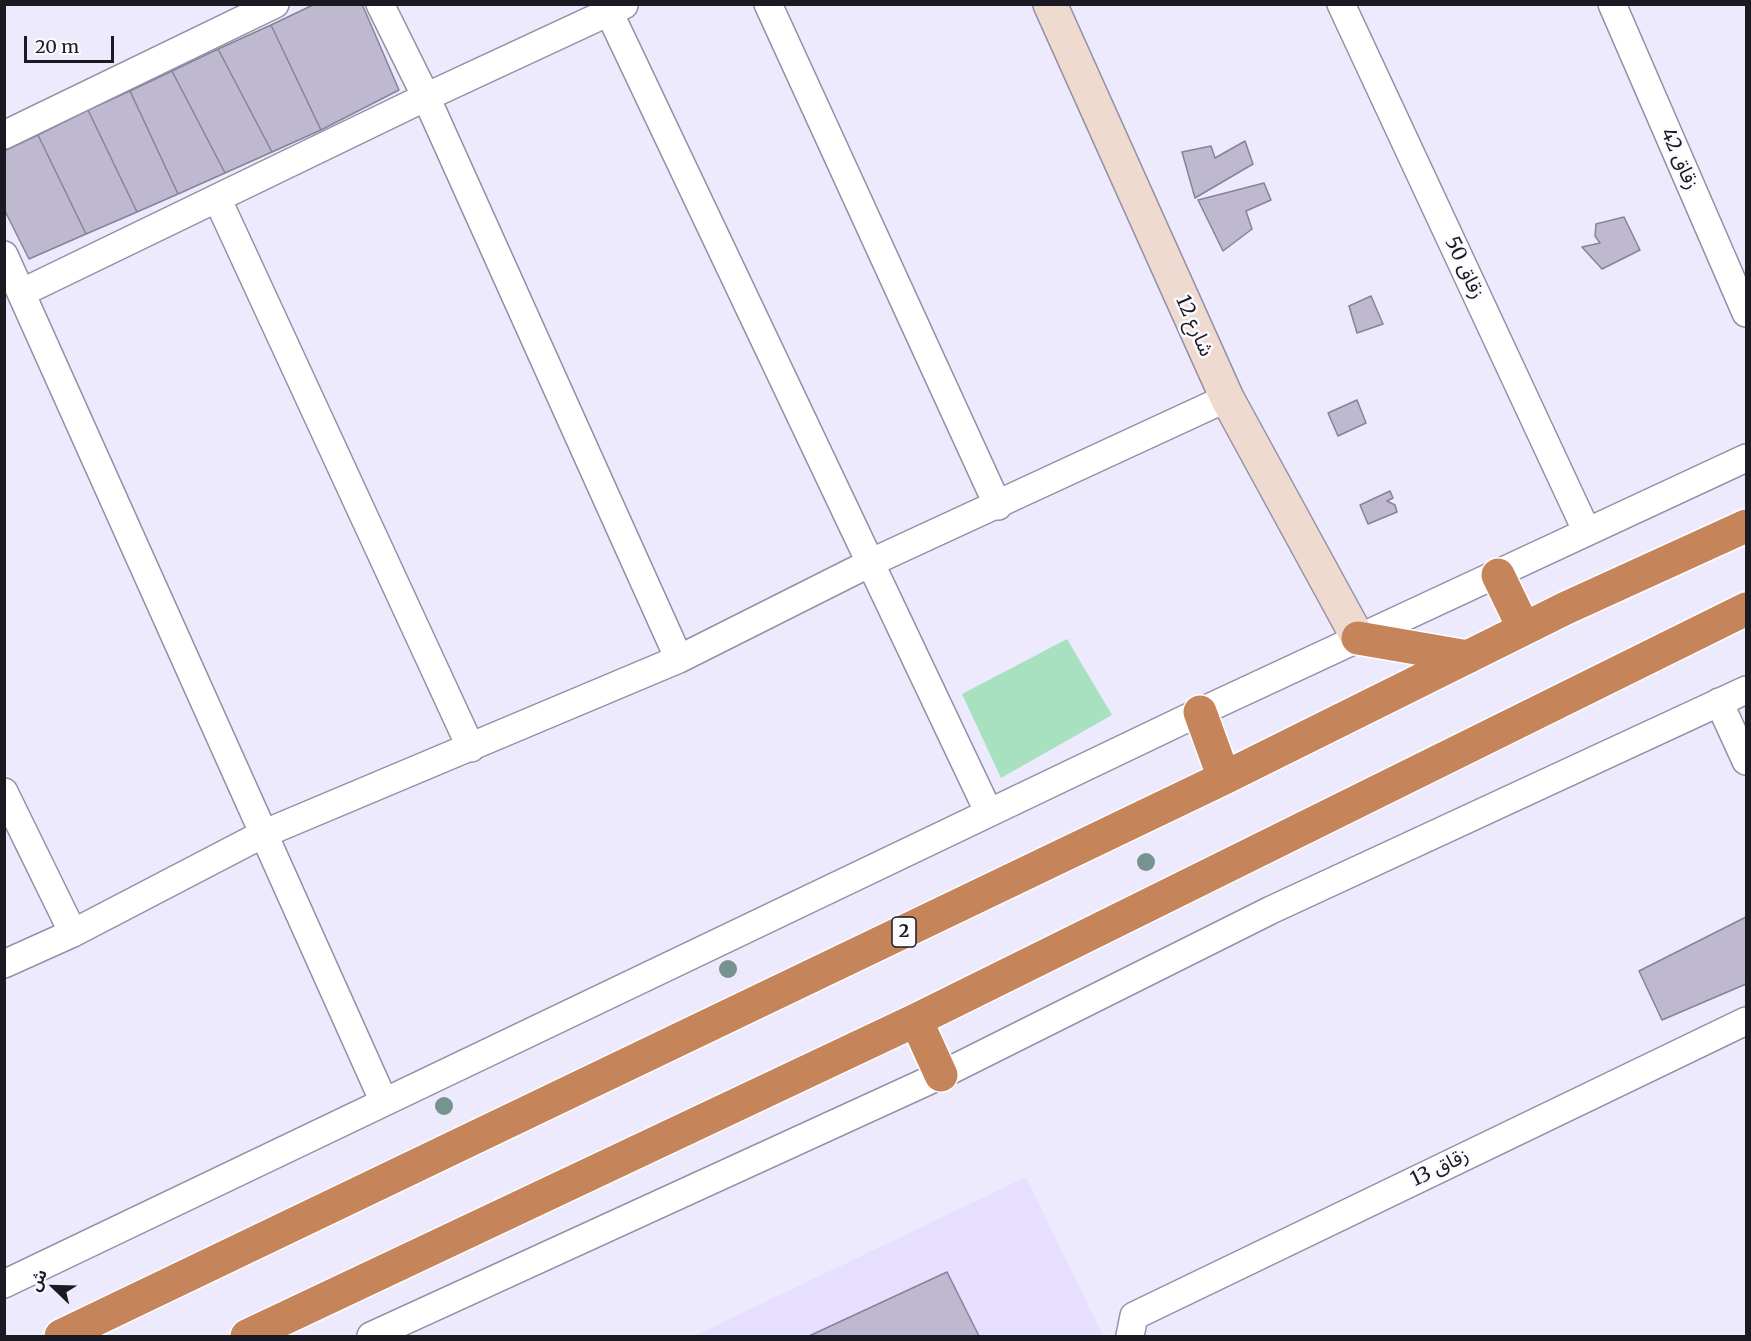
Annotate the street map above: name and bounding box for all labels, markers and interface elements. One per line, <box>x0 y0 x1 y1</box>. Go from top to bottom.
scale bar <box>27 24 117 62</box>
text: 20 m <box>35 35 79 58</box>
street label: زقاق 42 <box>1655 124 1703 194</box>
street label: زقاق 50 <box>1439 233 1489 303</box>
street label: شارع 12 <box>1170 292 1218 360</box>
road number: 2 <box>892 917 916 947</box>
street label: زقاق 13 <box>1407 1144 1473 1192</box>
north arrow <box>24 1257 84 1317</box>
text: ش <box>24 1266 51 1294</box>

